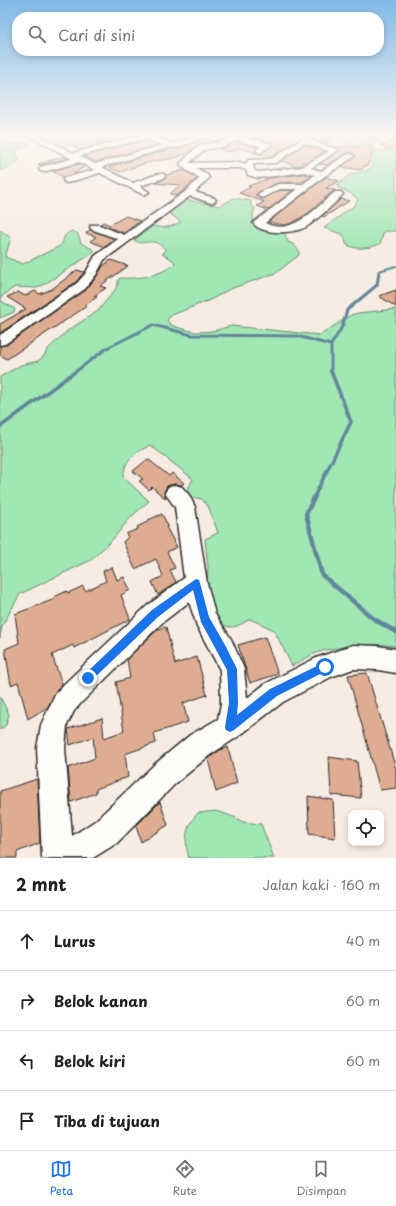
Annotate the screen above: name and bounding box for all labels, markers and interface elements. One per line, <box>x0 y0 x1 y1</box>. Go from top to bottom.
search box <box>12 12 384 56</box>
icon: search <box>26 23 48 45</box>
text: Cari di sini <box>58 23 135 46</box>
route start <box>316 658 334 676</box>
route end <box>79 669 97 687</box>
map controls <box>348 810 384 846</box>
button: locate <box>348 810 384 846</box>
text: 2 mnt <box>16 871 67 897</box>
text: Jalan kaki · 160 m <box>263 875 380 894</box>
text: Lurus <box>54 929 95 952</box>
icon: ahead <box>16 930 38 952</box>
text: 40 m <box>346 931 380 950</box>
text: Belok kanan <box>54 989 148 1012</box>
icon: right <box>16 990 38 1012</box>
text: 60 m <box>346 991 380 1010</box>
text: Belok kiri <box>54 1049 125 1072</box>
icon: left <box>16 1050 38 1072</box>
text: 60 m <box>346 1051 380 1070</box>
text: Tiba di tujuan <box>54 1109 160 1132</box>
icon: arrive <box>16 1110 38 1132</box>
tab: Peta <box>50 1158 73 1199</box>
tab: Rute <box>173 1158 197 1199</box>
tab: Disimpan <box>296 1158 346 1199</box>

